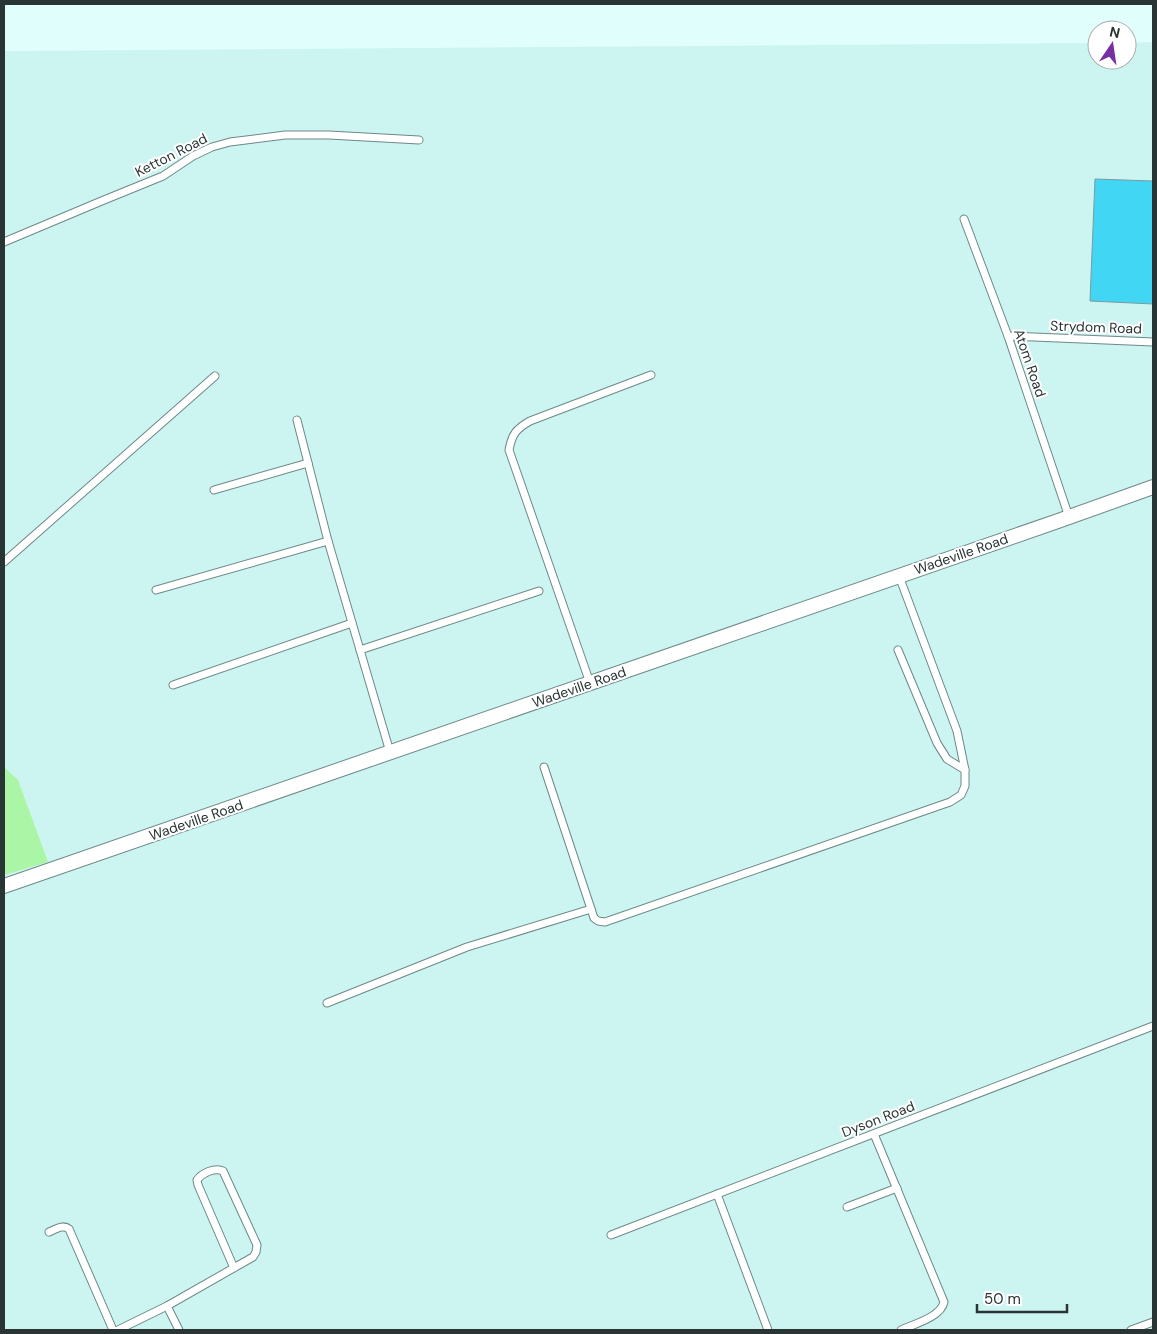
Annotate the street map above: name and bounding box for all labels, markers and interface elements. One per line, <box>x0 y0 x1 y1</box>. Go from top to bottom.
north arrow <box>1087 20 1137 70</box>
text: N <box>1108 22 1122 42</box>
street label: Ketton Road <box>132 129 210 181</box>
street label: Strydom Road <box>1050 316 1142 338</box>
street label: Atom Road <box>1010 326 1050 400</box>
street label: Wadeville Road <box>912 530 1010 578</box>
street label: Wadeville Road <box>530 663 628 711</box>
street label: Wadeville Road <box>147 796 245 844</box>
street label: Dyson Road <box>839 1097 917 1141</box>
scale bar <box>977 1282 1067 1314</box>
text: 50 m <box>984 1289 1021 1309</box>

